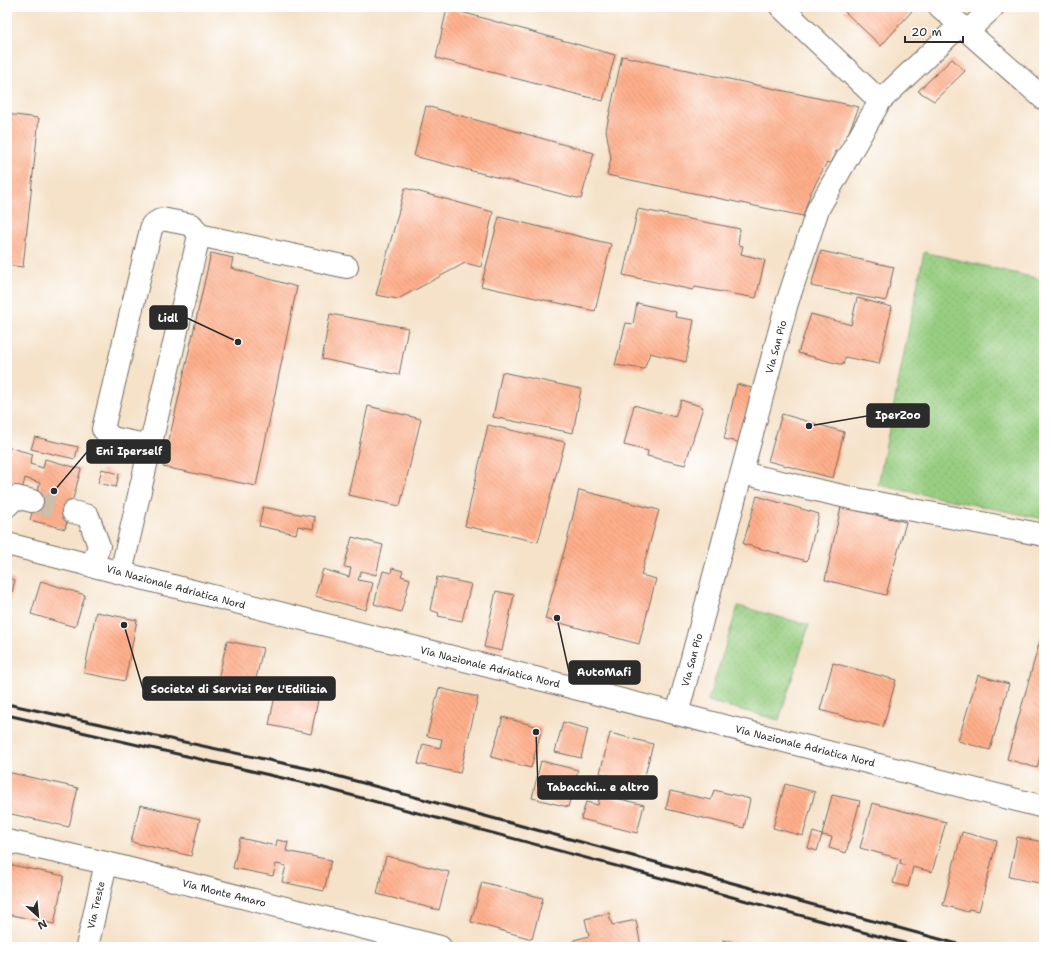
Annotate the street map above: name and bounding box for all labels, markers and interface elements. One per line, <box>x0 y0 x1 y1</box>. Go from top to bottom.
scale bar <box>905 18 963 44</box>
text: 20 m <box>911 24 942 40</box>
callout: Lidl <box>150 306 187 329</box>
text: Lidl <box>158 311 178 326</box>
street label: Via San Pio <box>763 319 789 375</box>
callout: IperZoo <box>867 404 929 427</box>
text: IperZoo <box>875 408 921 423</box>
callout: Eni Iperself <box>87 440 170 463</box>
text: Eni Iperself <box>96 444 163 459</box>
street label: Via Nazionale Adriatica Nord <box>105 562 248 612</box>
street label: Via San Pio <box>679 632 705 688</box>
street label: Via Nazionale Adriatica Nord <box>419 643 562 691</box>
callout: AutoMafi <box>569 661 640 684</box>
text: AutoMafi <box>577 665 631 680</box>
callout: Societa' di Servizi Per L'Edilizia <box>143 677 335 700</box>
text: Societa' di Servizi Per L'Edilizia <box>151 682 328 697</box>
street label: Via Nazionale Adriatica Nord <box>734 722 877 770</box>
callout: Tabacchi... e altro <box>538 776 657 799</box>
text: Tabacchi... e altro <box>547 780 649 795</box>
street label: Via Monte Amaro <box>181 876 267 910</box>
street label: Via Treste <box>84 880 108 930</box>
north arrow <box>18 896 58 936</box>
text: N <box>35 916 50 933</box>

